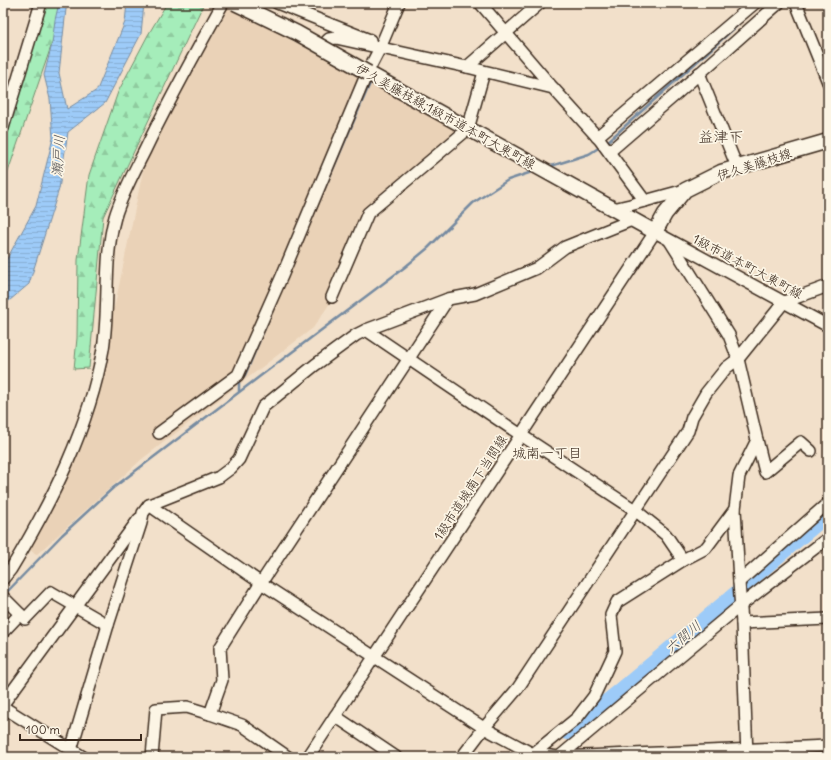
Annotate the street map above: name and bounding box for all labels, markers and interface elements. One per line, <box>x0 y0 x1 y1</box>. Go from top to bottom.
street label: 伊久美藤枝線;1級市道本町大東町線 <box>353 60 540 174</box>
district label: 益津下 <box>698 127 744 146</box>
water label: 瀬戸川 <box>48 134 68 178</box>
street label: 伊久美藤枝線 <box>714 144 795 185</box>
street label: 1級市道本町大東町線 <box>690 230 807 303</box>
street label: 1級市道城南下当間線 <box>430 431 511 543</box>
district label: 城南一丁目 <box>512 444 582 462</box>
water label: 六間川 <box>661 617 705 657</box>
scale bar <box>20 716 141 742</box>
text: 100 m <box>26 722 60 737</box>

